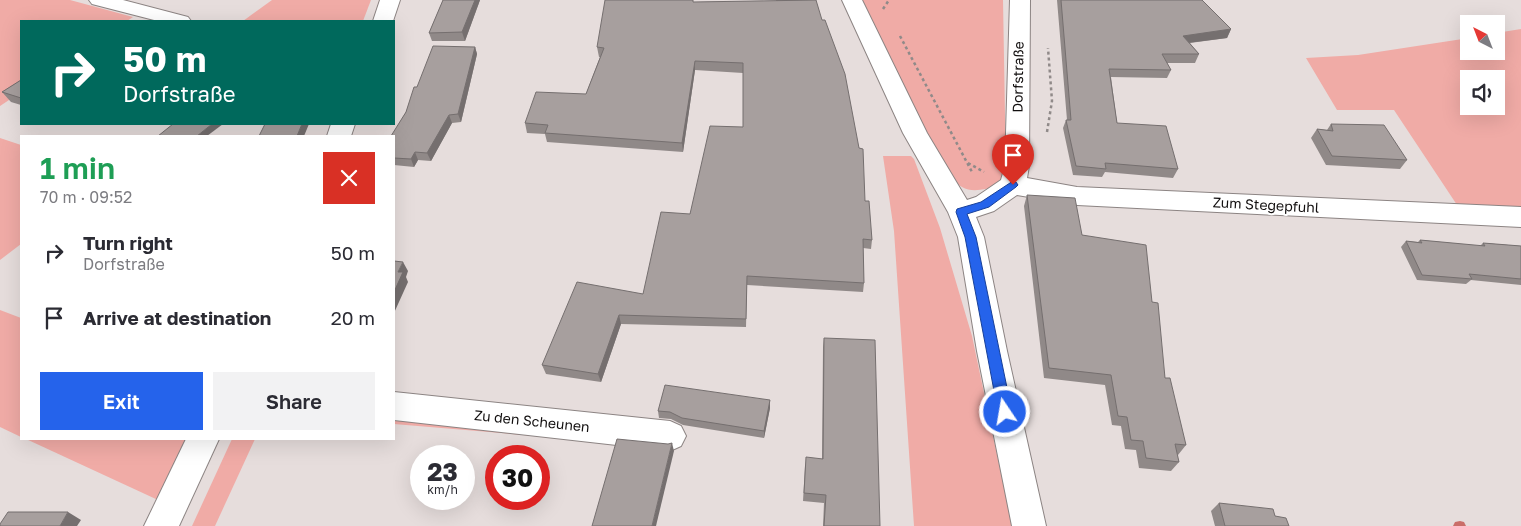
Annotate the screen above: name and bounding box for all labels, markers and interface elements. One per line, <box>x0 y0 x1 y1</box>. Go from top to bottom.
north arrow <box>1460 15 1505 60</box>
map controls <box>1460 15 1505 115</box>
text: 50 m <box>123 38 206 80</box>
icon: right <box>40 40 105 105</box>
street label: Dorfstraße <box>1008 41 1027 113</box>
button: sound <box>1460 70 1505 115</box>
text: Dorfstraße <box>123 80 235 107</box>
pin <box>992 134 1034 185</box>
icon: arrive <box>999 141 1027 169</box>
text: 1 min <box>40 150 115 186</box>
button: close <box>323 152 375 204</box>
text: 70 m · 09:52 <box>40 187 132 207</box>
street label: Zum Stegepfuhl <box>1212 193 1320 216</box>
text: Turn right <box>83 231 173 254</box>
icon: right <box>40 239 68 267</box>
text: 50 m <box>331 241 375 264</box>
text: Dorfstraße <box>83 254 165 274</box>
icon: arrive <box>40 304 68 332</box>
text: Arrive at destination <box>83 306 271 329</box>
text: 20 m <box>331 306 375 329</box>
button: Exit <box>40 372 203 430</box>
button: Share <box>213 372 375 430</box>
position arrow <box>978 385 1030 437</box>
street label: Zu den Scheunen <box>473 406 591 435</box>
speed limit sign: 30 <box>485 445 550 510</box>
text: 23 <box>427 456 458 487</box>
text: km/h <box>427 482 458 497</box>

